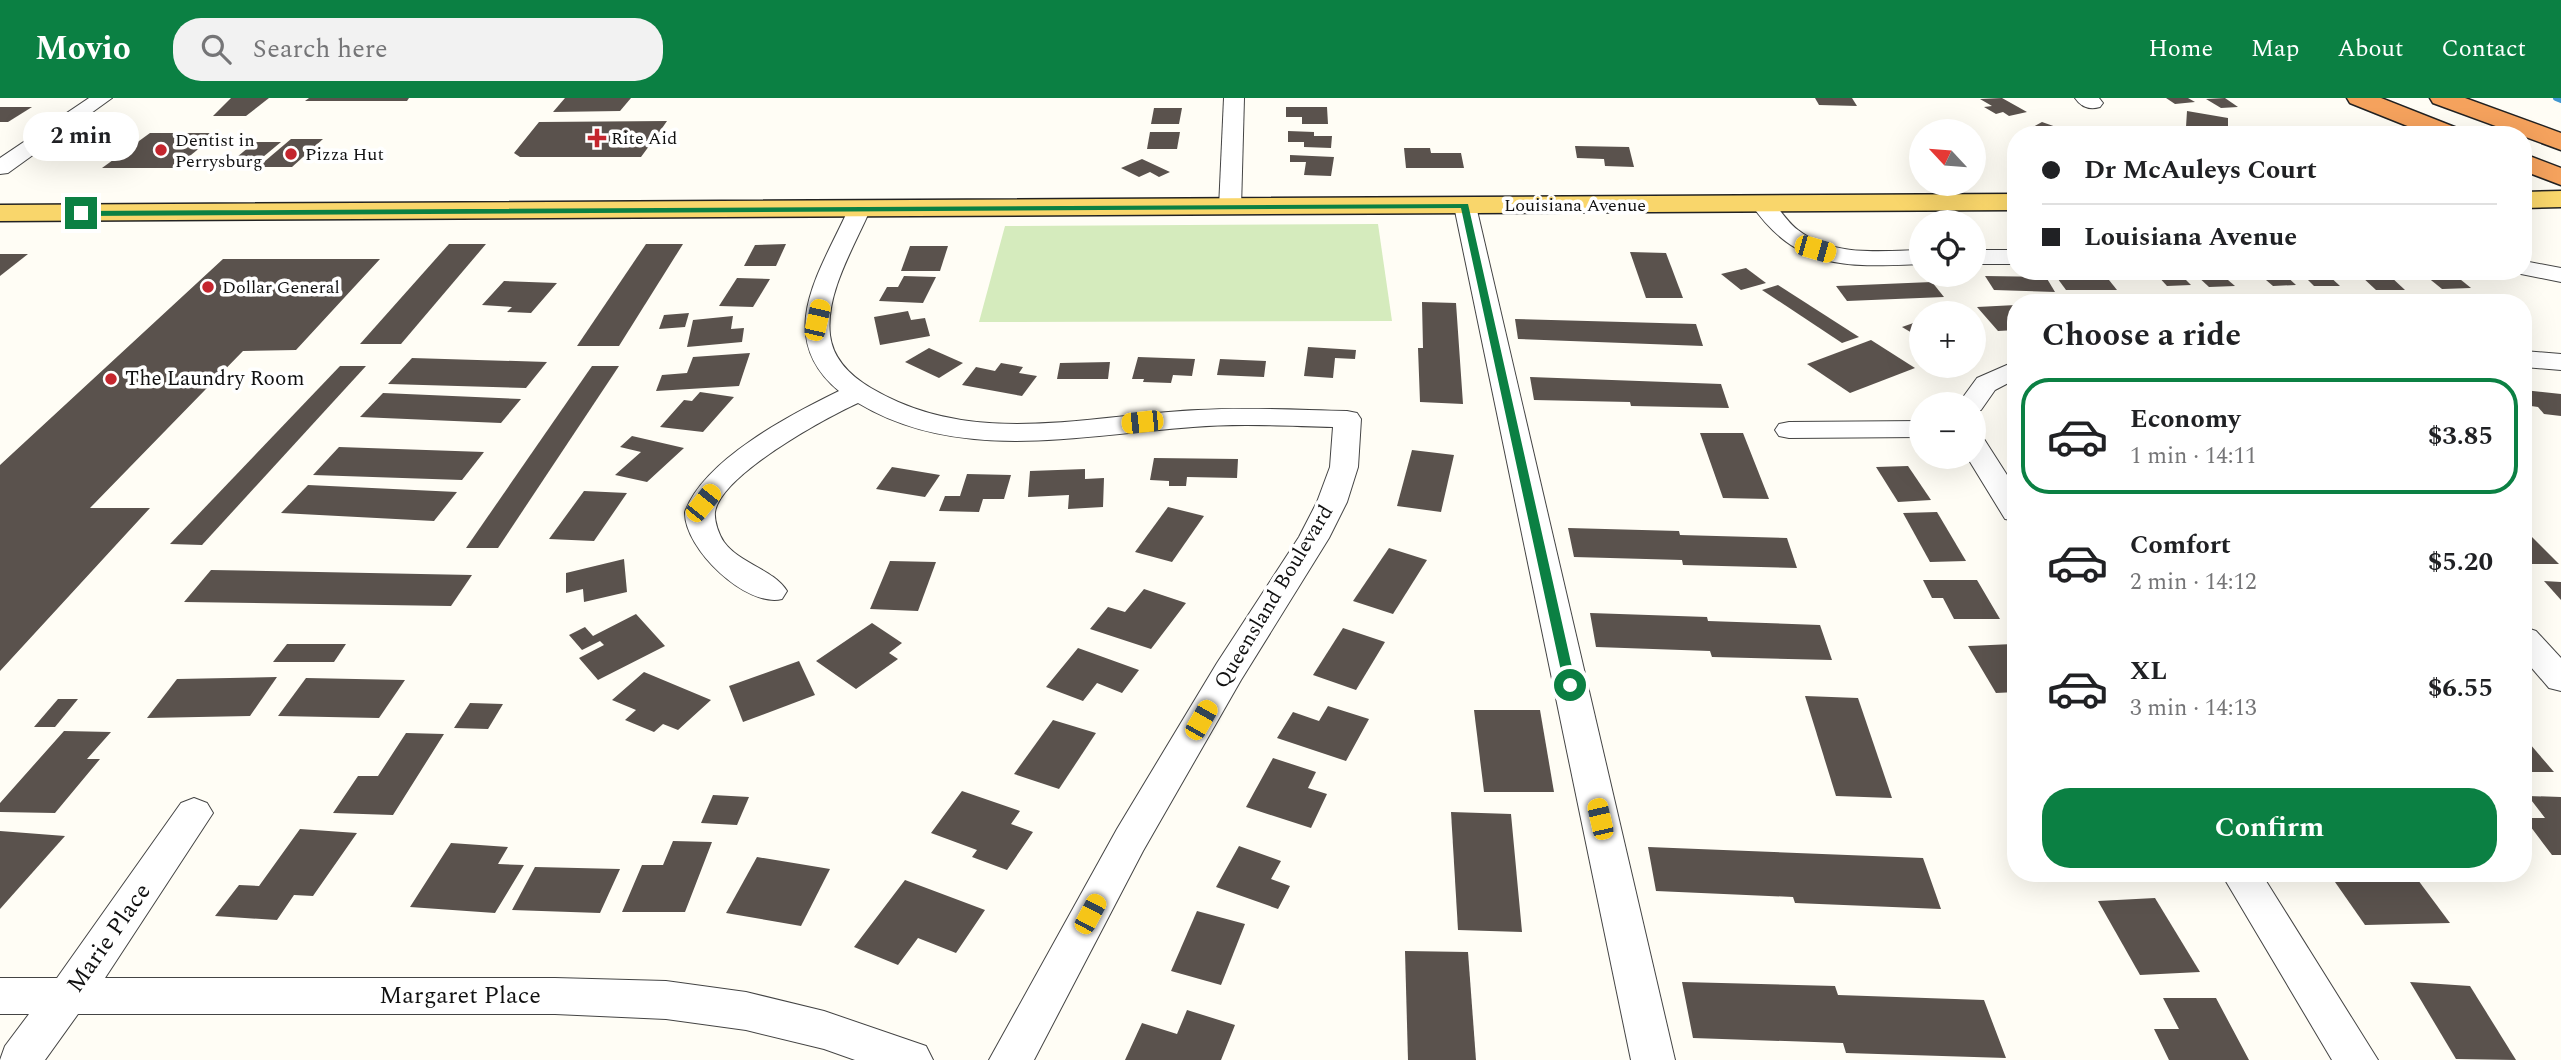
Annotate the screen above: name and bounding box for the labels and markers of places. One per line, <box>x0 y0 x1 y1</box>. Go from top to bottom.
place label: Rite Aid <box>611 125 677 152</box>
place label: Dentist in Perrysburg <box>175 127 263 175</box>
marker: Rite Aid <box>589 130 605 146</box>
place label: Pizza Hut <box>305 141 384 168</box>
marker: Dentist in Perrysburg <box>153 142 169 158</box>
marker: Pizza Hut <box>283 146 299 162</box>
place label: Dollar General <box>222 274 340 301</box>
marker: Dollar General <box>200 279 216 295</box>
place label: The Laundry Room <box>125 363 304 395</box>
marker: The Laundry Room <box>103 371 119 387</box>

